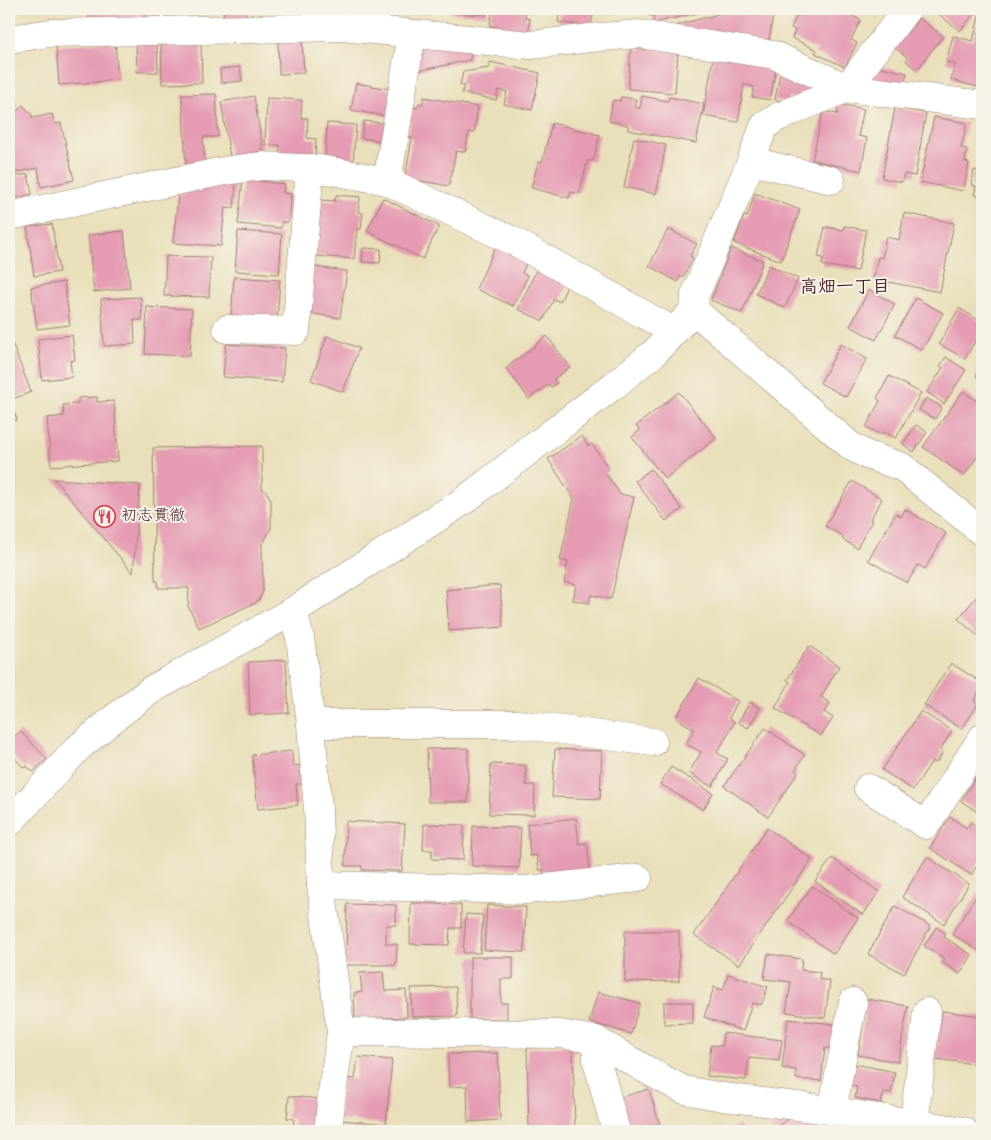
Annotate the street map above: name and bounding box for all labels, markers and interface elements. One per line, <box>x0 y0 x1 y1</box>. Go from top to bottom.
district label: 高畑一丁目 <box>800 276 890 301</box>
restaurant icon: 初志貫徹 <box>93 504 117 528</box>
place label: 初志貫徹 <box>121 505 185 528</box>

